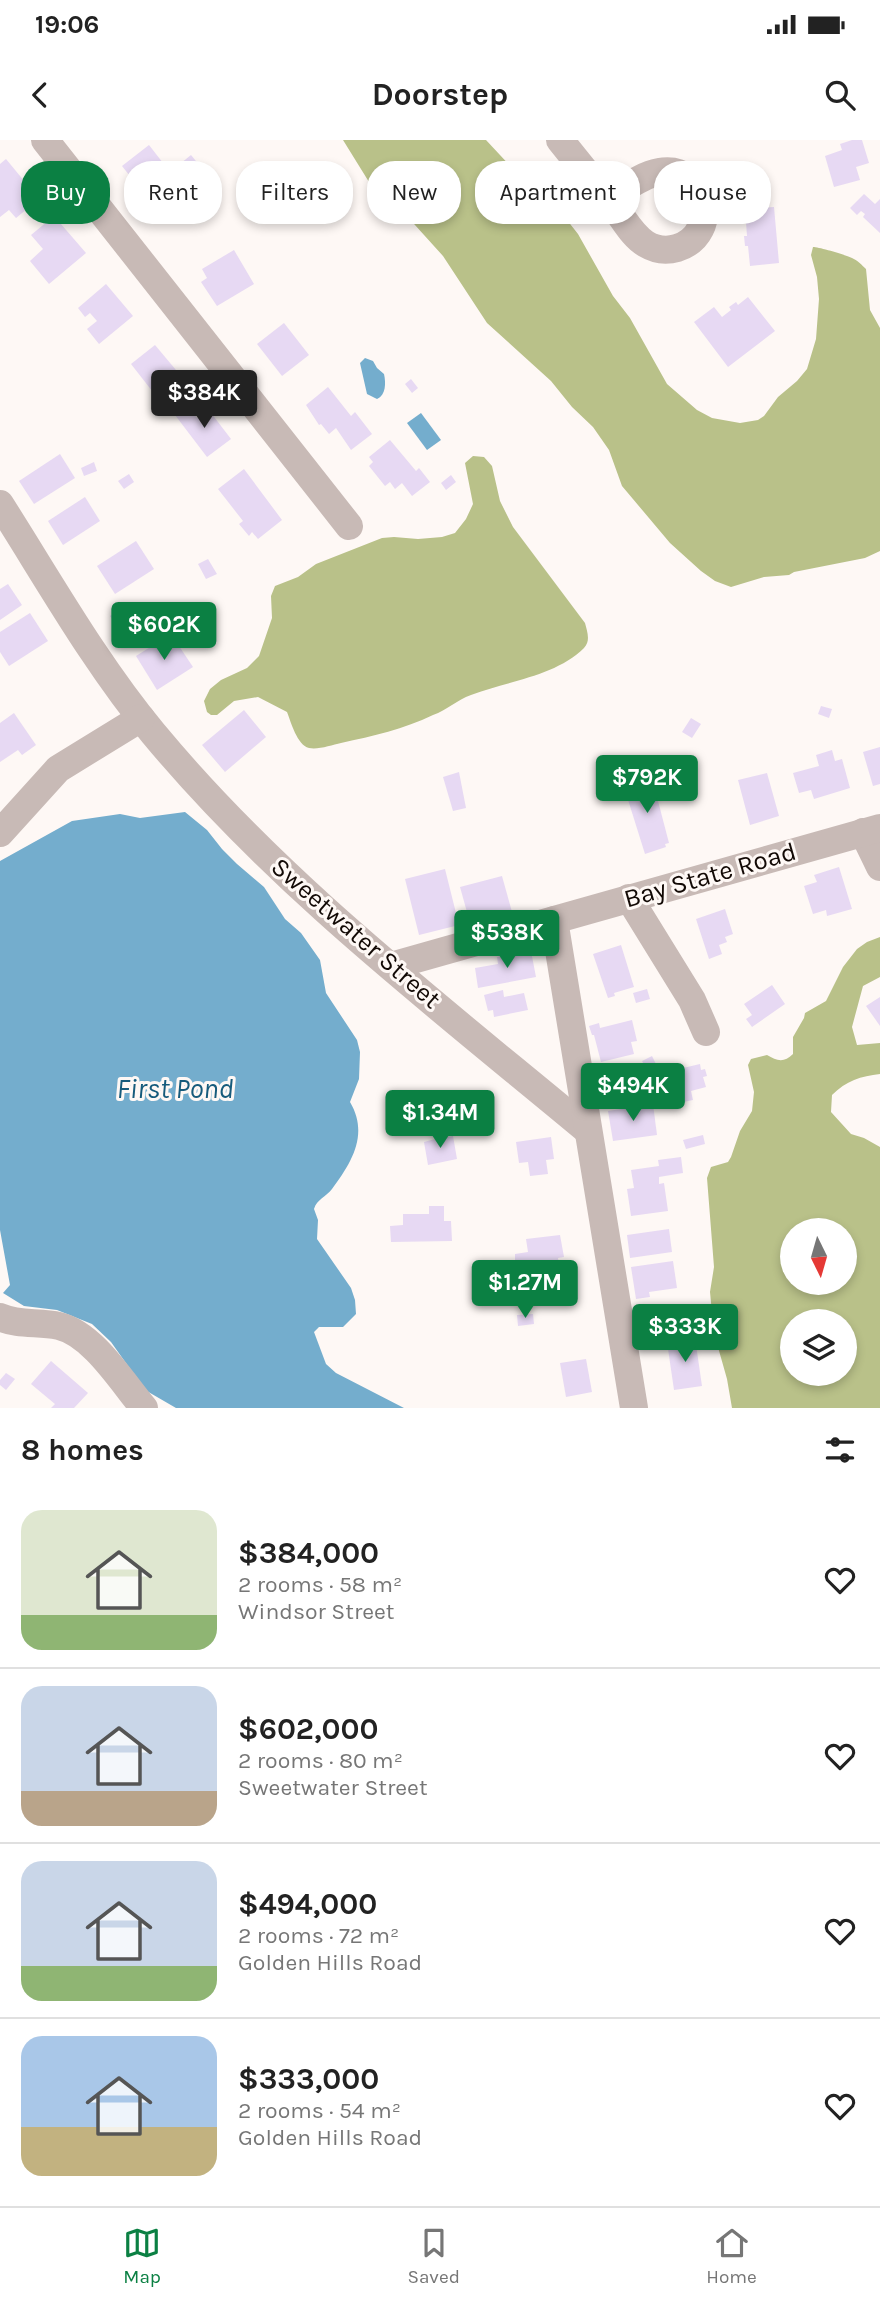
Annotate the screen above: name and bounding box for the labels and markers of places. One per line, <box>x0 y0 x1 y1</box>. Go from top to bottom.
pin: $384K <box>155 370 253 430</box>
pin: $602K <box>115 602 213 662</box>
pin: $792K <box>598 756 696 815</box>
pin: $538K <box>458 910 556 970</box>
pin: $494K <box>584 1063 682 1123</box>
pin: $1.34M <box>383 1090 497 1150</box>
pin: $1.27M <box>468 1260 582 1320</box>
pin: $333K <box>636 1304 734 1364</box>

